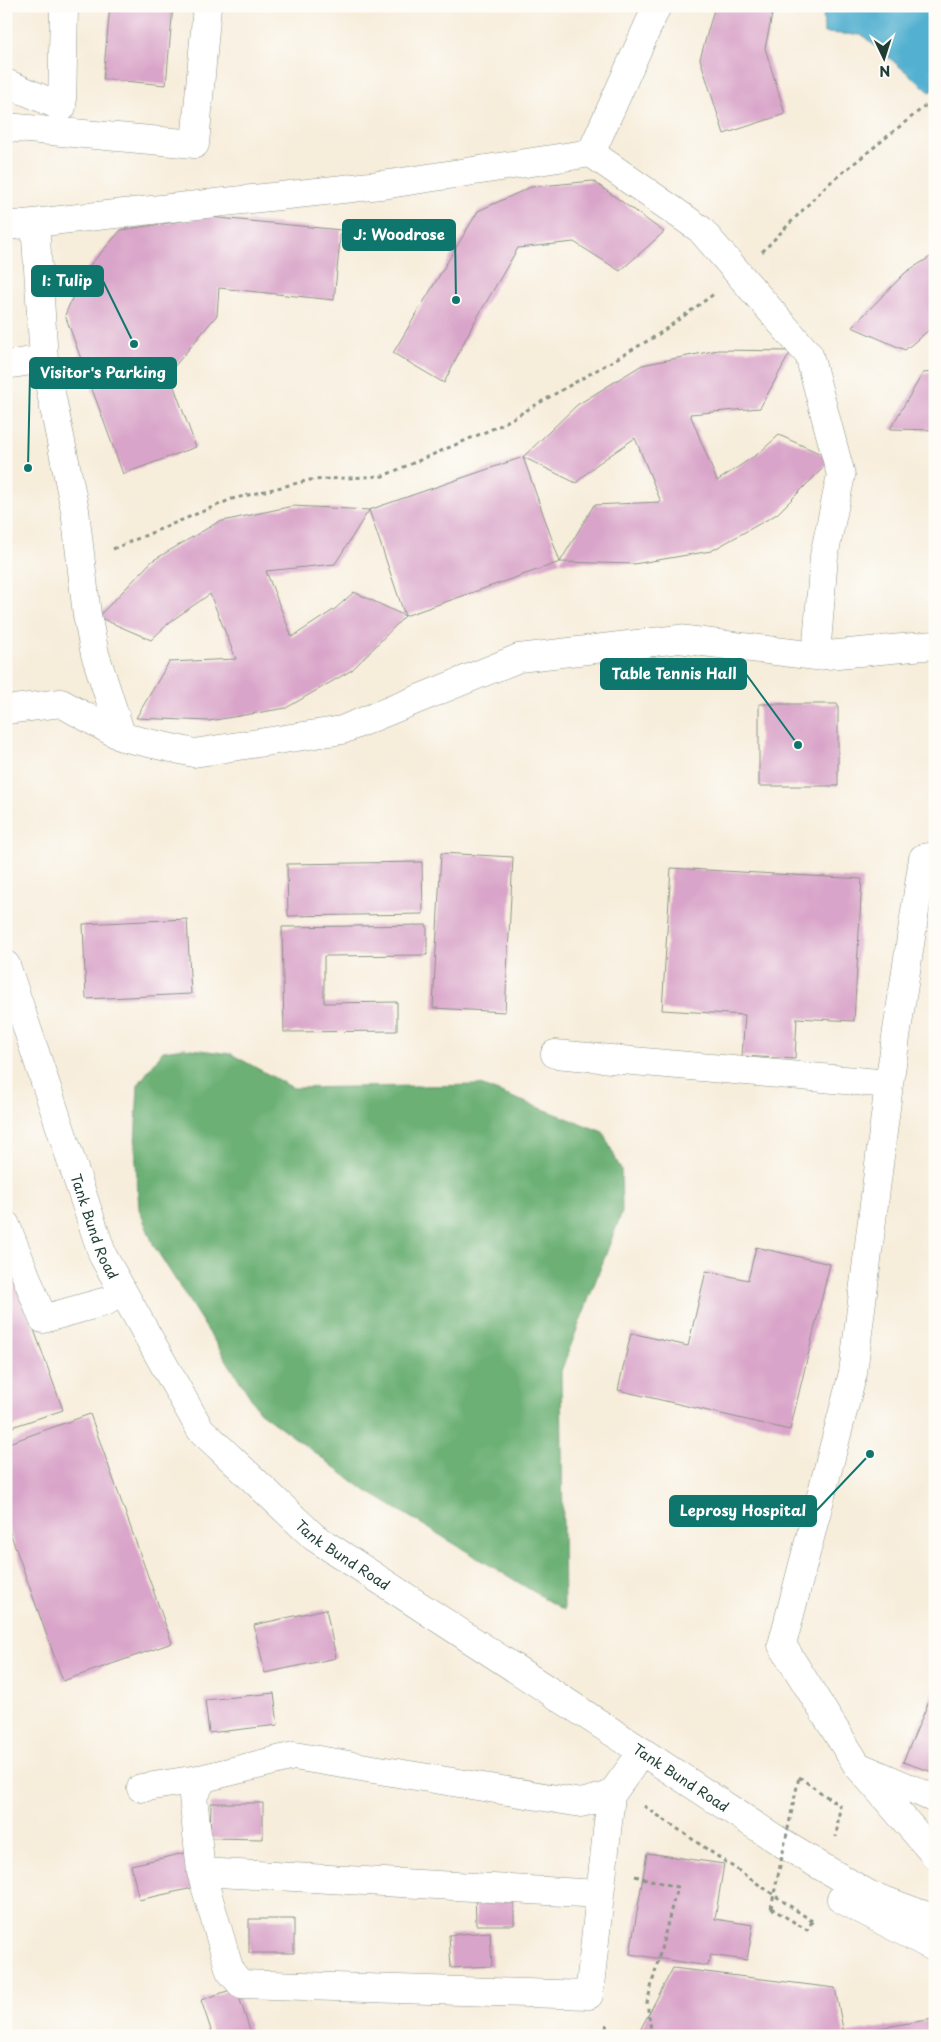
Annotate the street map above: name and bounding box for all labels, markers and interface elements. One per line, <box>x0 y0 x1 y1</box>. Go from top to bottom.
north arrow <box>858 32 908 82</box>
text: N <box>879 61 891 82</box>
callout: J: Woodrose <box>343 220 455 250</box>
text: J: Woodrose <box>353 222 445 245</box>
callout: I: Tulip <box>32 266 103 296</box>
text: I: Tulip <box>42 268 92 291</box>
callout: Visitor's Parking <box>30 358 176 388</box>
text: Visitor's Parking <box>40 360 166 383</box>
callout: Table Tennis Hall <box>601 659 746 689</box>
text: Table Tennis Hall <box>611 661 737 684</box>
street label: Tank Bund Road <box>66 1171 124 1283</box>
callout: Leprosy Hospital <box>670 1496 816 1526</box>
text: Leprosy Hospital <box>680 1498 806 1521</box>
street label: Tank Bund Road <box>291 1514 395 1595</box>
street label: Tank Bund Road <box>629 1738 734 1816</box>

